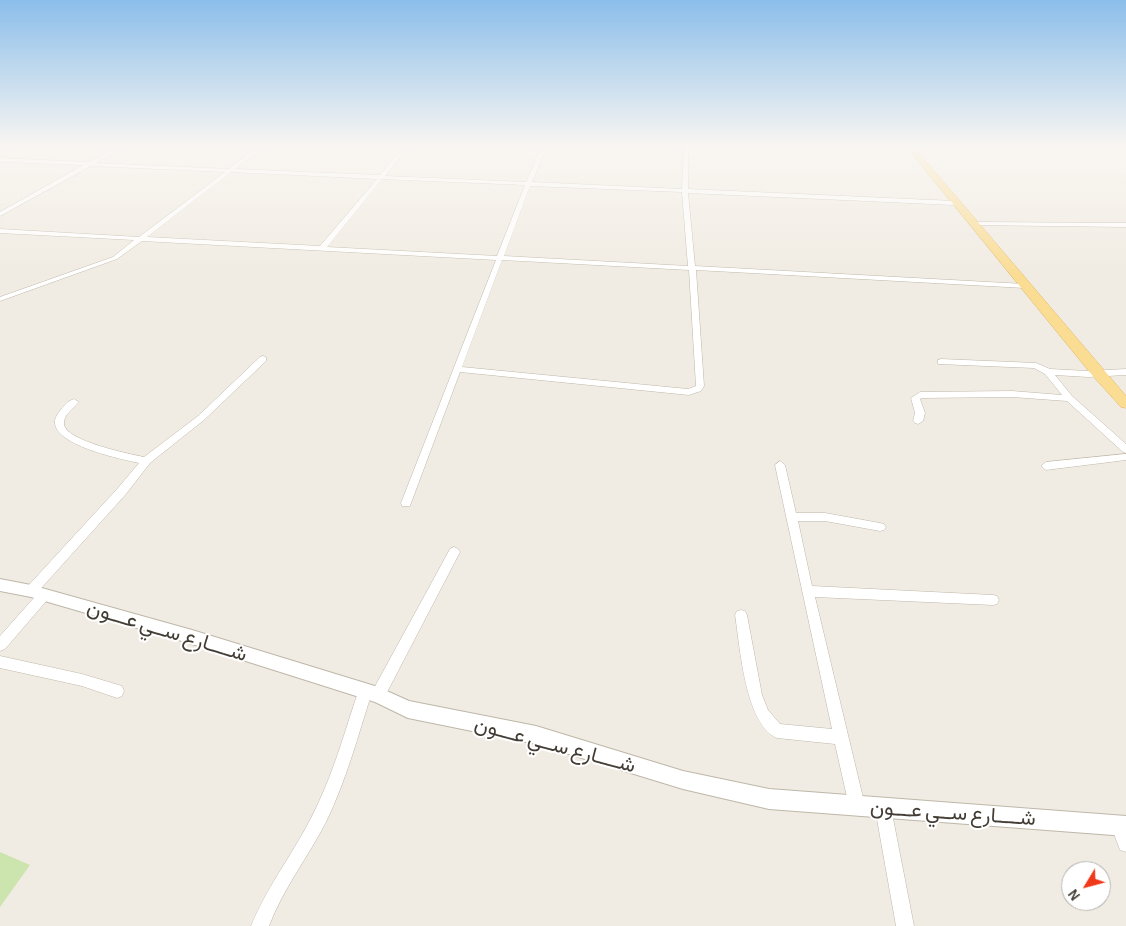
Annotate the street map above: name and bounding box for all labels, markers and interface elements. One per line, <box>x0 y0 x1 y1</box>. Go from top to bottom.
street label: شــــارع ســي عـــون <box>84 595 250 667</box>
street label: شــــارع ســي عـــون <box>472 711 638 779</box>
street label: شــــارع ســي عـــون <box>869 795 1037 831</box>
north arrow <box>1061 861 1111 911</box>
text: N <box>1066 886 1083 903</box>

